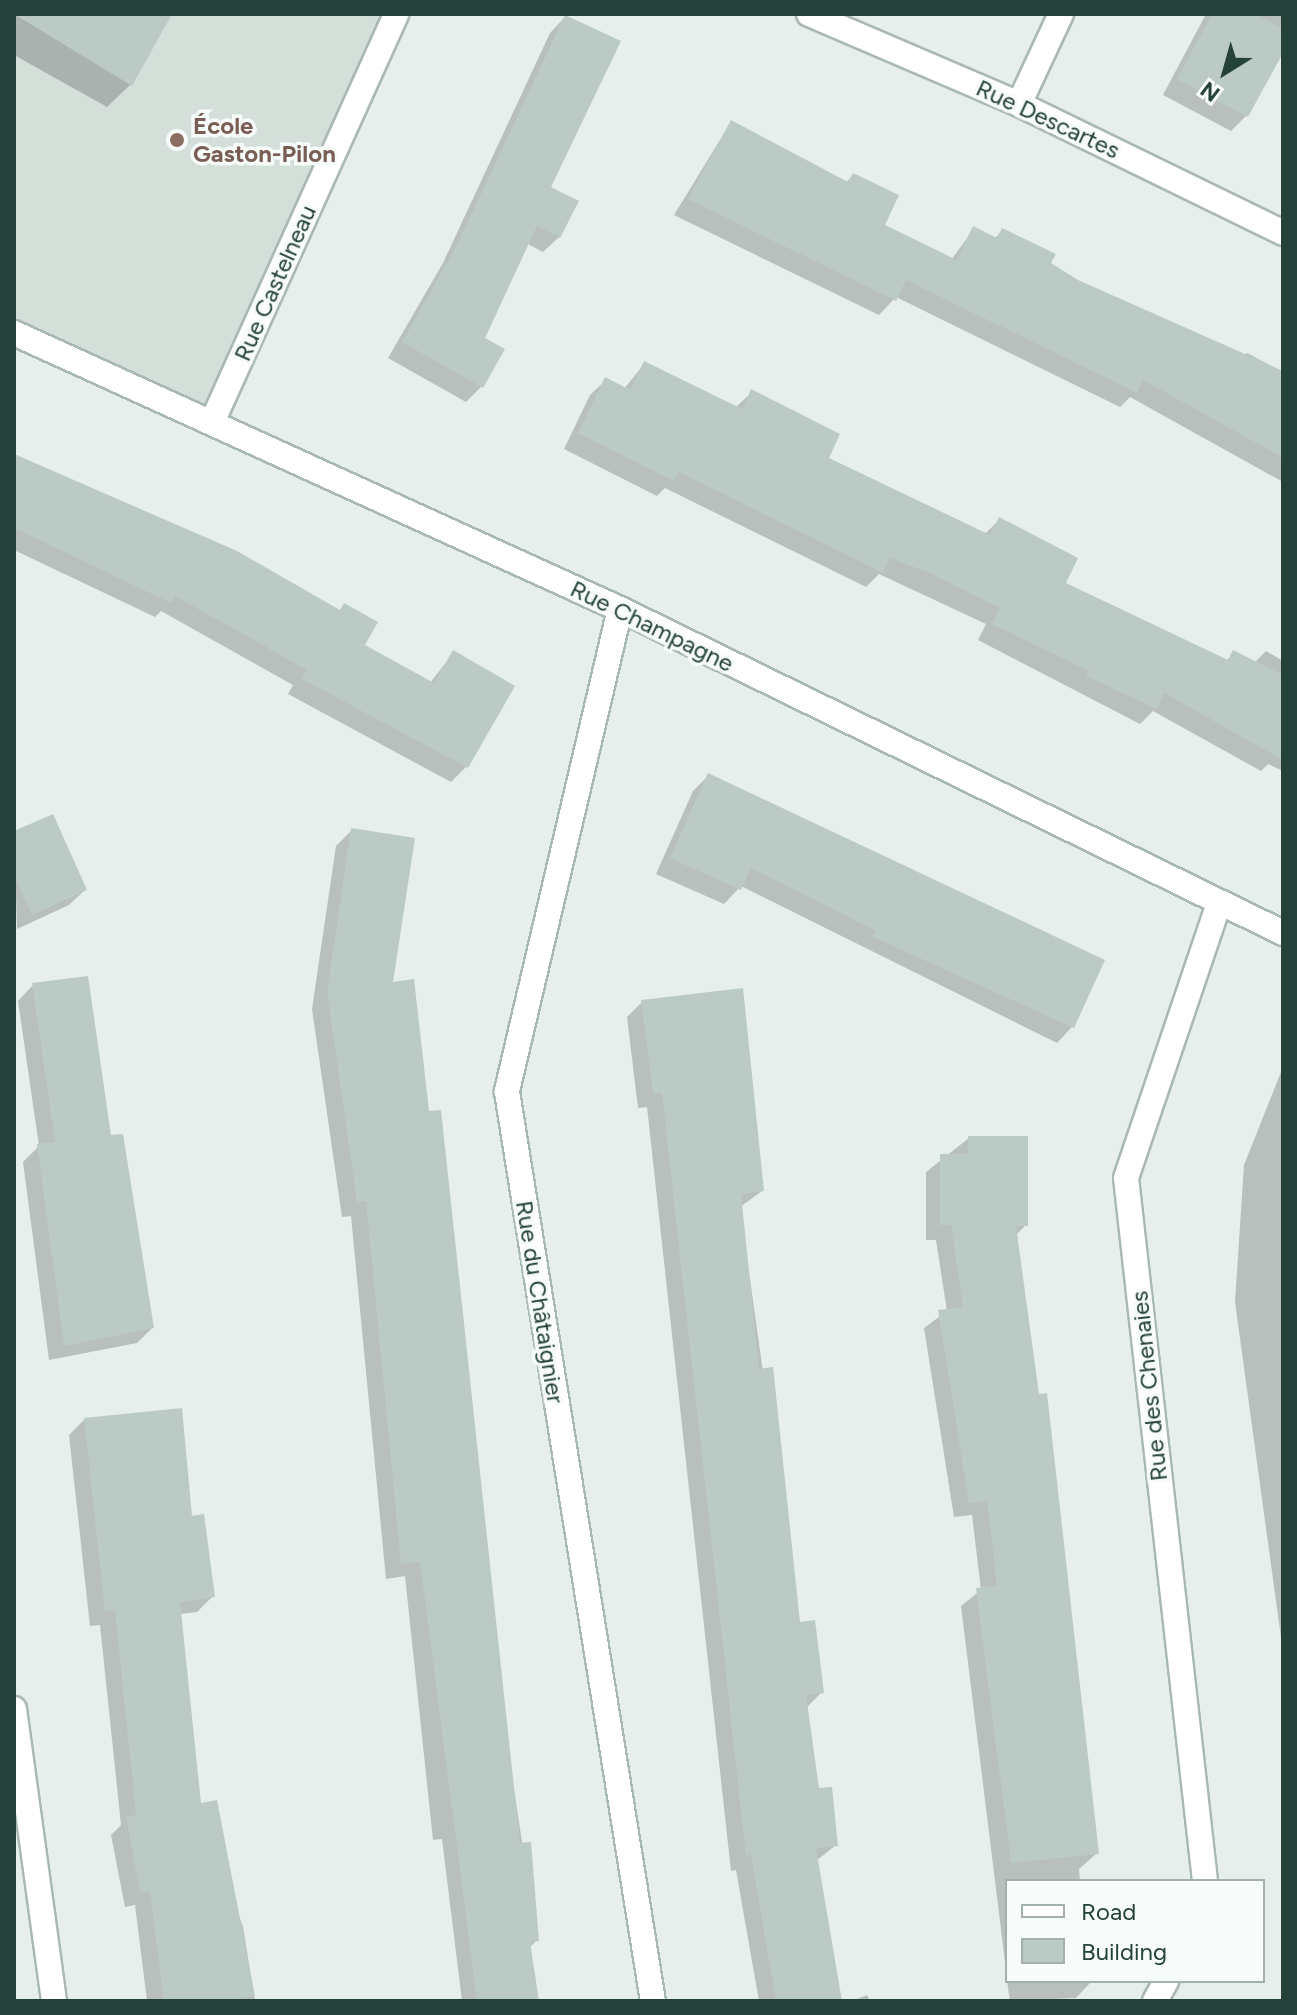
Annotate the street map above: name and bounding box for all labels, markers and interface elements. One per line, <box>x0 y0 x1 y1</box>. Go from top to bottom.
north arrow <box>1185 32 1265 112</box>
street label: Rue Descartes <box>972 73 1124 165</box>
text: N <box>1195 76 1225 107</box>
place label: École Gaston-Pilon <box>193 112 336 168</box>
marker: École Gaston-Pilon <box>168 131 186 149</box>
street label: Rue Castelneau <box>228 201 322 365</box>
street label: Rue Champagne <box>566 574 738 678</box>
street label: Rue du Châtaignier <box>510 1199 570 1405</box>
street label: Rue des Chenaies <box>1125 1290 1173 1482</box>
legend <box>1005 1879 1265 1983</box>
text: Road <box>1081 1897 1136 1926</box>
text: Building <box>1081 1937 1167 1966</box>

